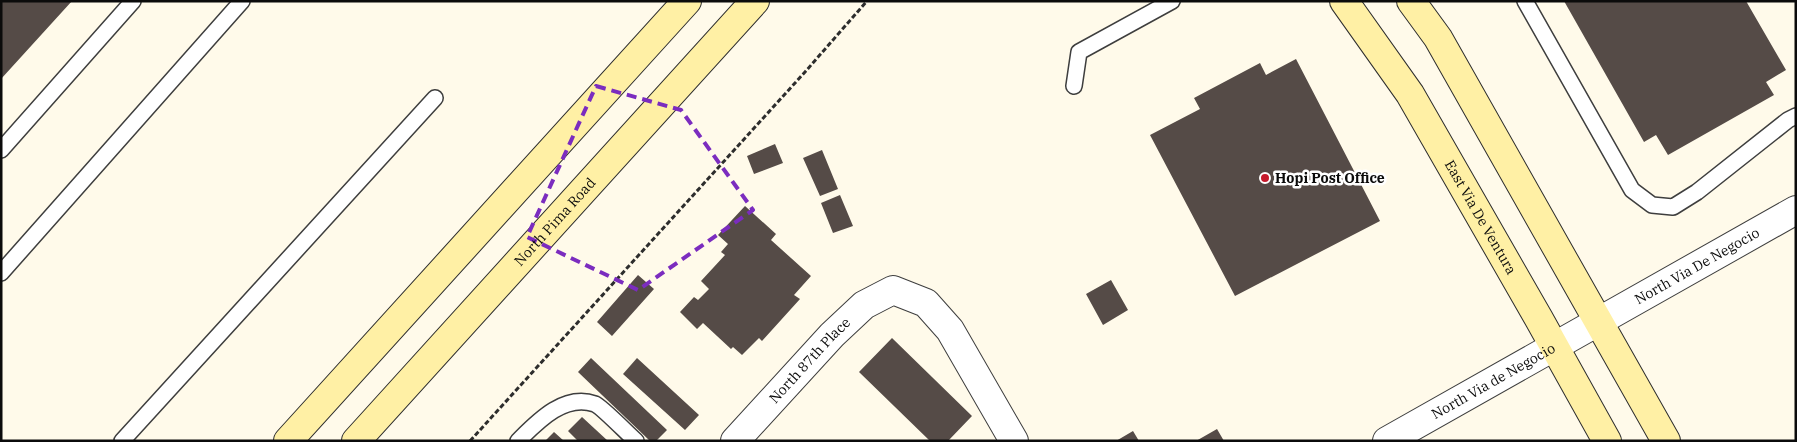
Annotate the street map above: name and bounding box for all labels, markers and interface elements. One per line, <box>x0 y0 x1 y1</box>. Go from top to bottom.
street label: East Via De Ventura <box>1441 157 1521 278</box>
place label: Hopi Post Office <box>1275 169 1385 187</box>
marker: Hopi Post Office <box>1259 172 1271 184</box>
street label: North Pima Road <box>510 174 600 270</box>
street label: North Via De Negocio <box>1631 223 1763 308</box>
street label: North 87th Place <box>765 314 854 407</box>
street label: North Via de Negocio <box>1428 339 1558 423</box>

